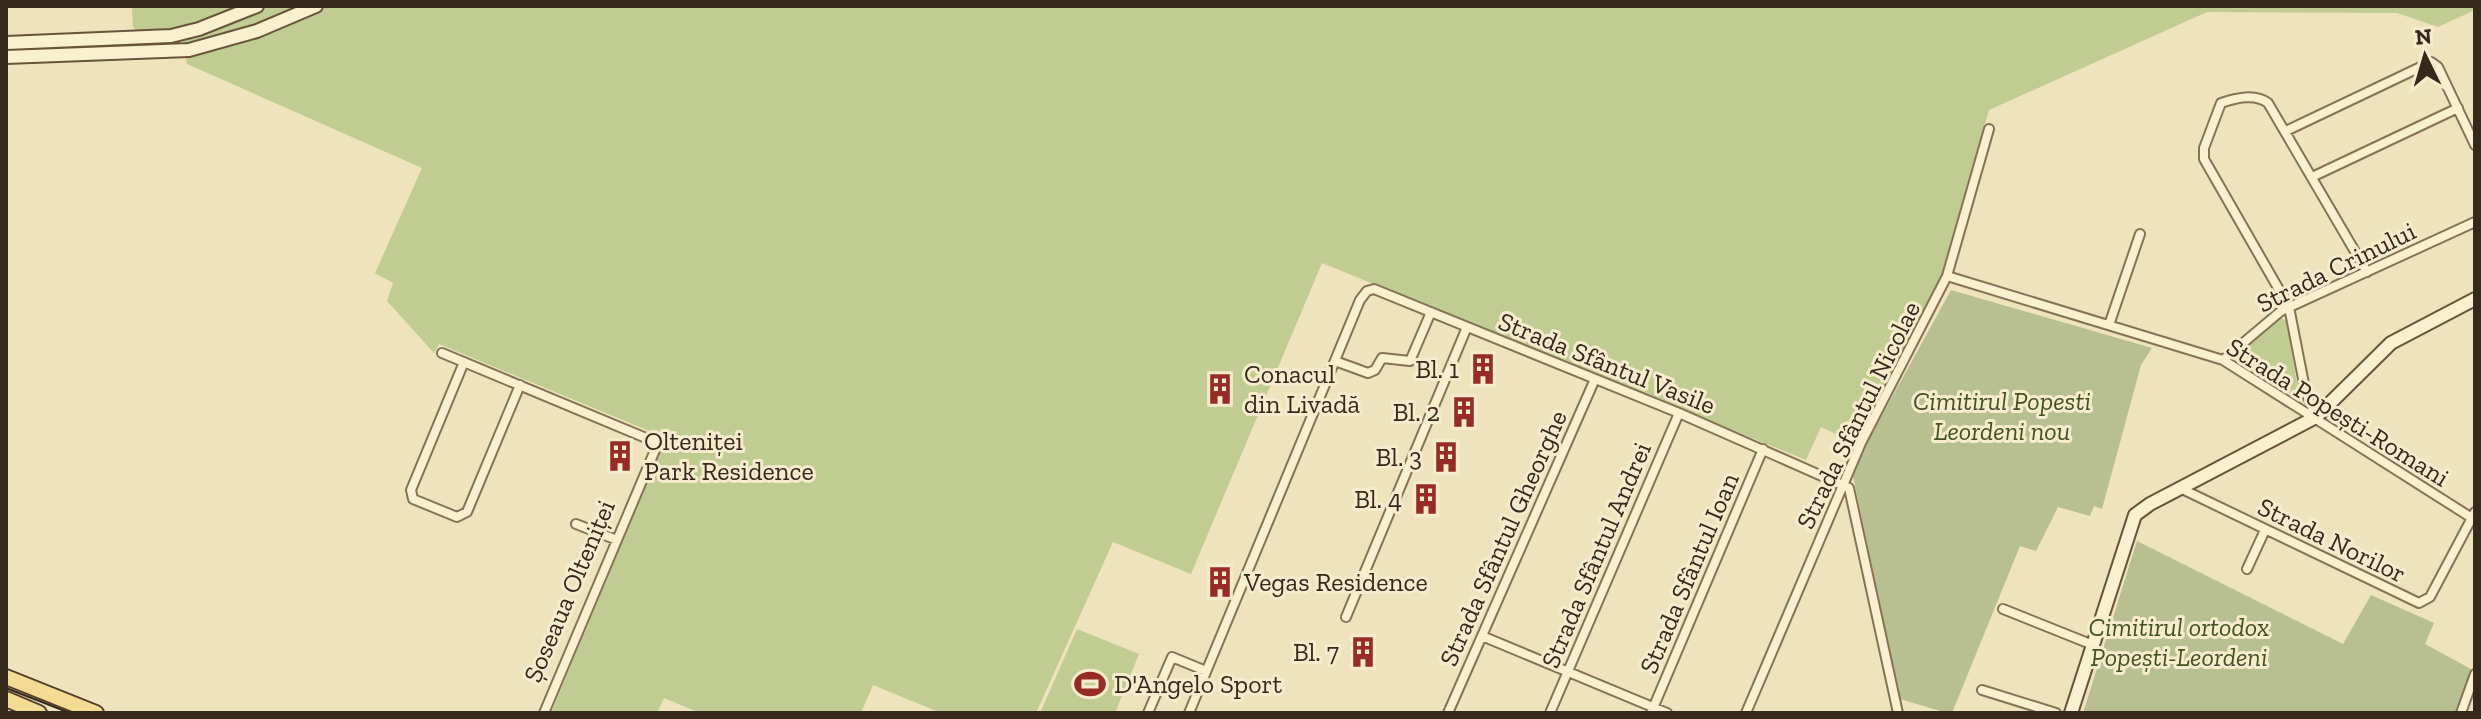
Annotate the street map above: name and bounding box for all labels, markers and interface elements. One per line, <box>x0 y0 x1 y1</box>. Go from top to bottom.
north arrow <box>2385 16 2465 96</box>
text: N <box>2414 22 2433 51</box>
street label: Strada Crinului <box>2251 215 2421 319</box>
street label: Strada Sfântul Nicolae <box>1789 296 1927 534</box>
street label: Strada Sfântul Vasile <box>1494 305 1720 421</box>
street label: Strada Popești-Romani <box>2221 330 2455 494</box>
building icon: Bl. 1 <box>1466 352 1500 386</box>
place label: Bl. 1 <box>1415 353 1459 385</box>
place label: Conacul din Livadă <box>1244 358 1361 420</box>
building icon: Conacul din Livadă <box>1203 372 1237 406</box>
park label: Cimitirul Popesti Leordeni nou <box>1913 385 2091 447</box>
building icon: Bl. 2 <box>1447 395 1481 429</box>
place label: Bl. 2 <box>1393 396 1440 428</box>
street label: Strada Sfântul Gheorghe <box>1432 405 1574 671</box>
place label: Olteniței Park Residence <box>644 425 814 487</box>
street label: Strada Sfântul Andrei <box>1534 437 1658 673</box>
building icon: Olteniței Park Residence <box>603 439 637 473</box>
building icon: Bl. 3 <box>1429 440 1463 474</box>
place label: Bl. 3 <box>1375 441 1422 473</box>
street label: Strada Sfântul Ioan <box>1632 468 1746 678</box>
building icon: Bl. 4 <box>1409 482 1443 516</box>
place label: Bl. 4 <box>1354 483 1402 515</box>
street label: Strada Norilor <box>2253 490 2411 590</box>
street label: Șoseaua Olteniței <box>516 495 622 687</box>
building icon: Vegas Residence <box>1203 565 1237 599</box>
place label: Vegas Residence <box>1243 566 1428 598</box>
park label: Cimitirul ortodox Popești-Leordeni <box>2089 611 2269 673</box>
building icon: Bl. 7 <box>1346 635 1380 669</box>
place label: Bl. 7 <box>1293 636 1339 668</box>
sports icon: D'Angelo Sport <box>1073 667 1107 701</box>
place label: D'Angelo Sport <box>1114 668 1282 700</box>

